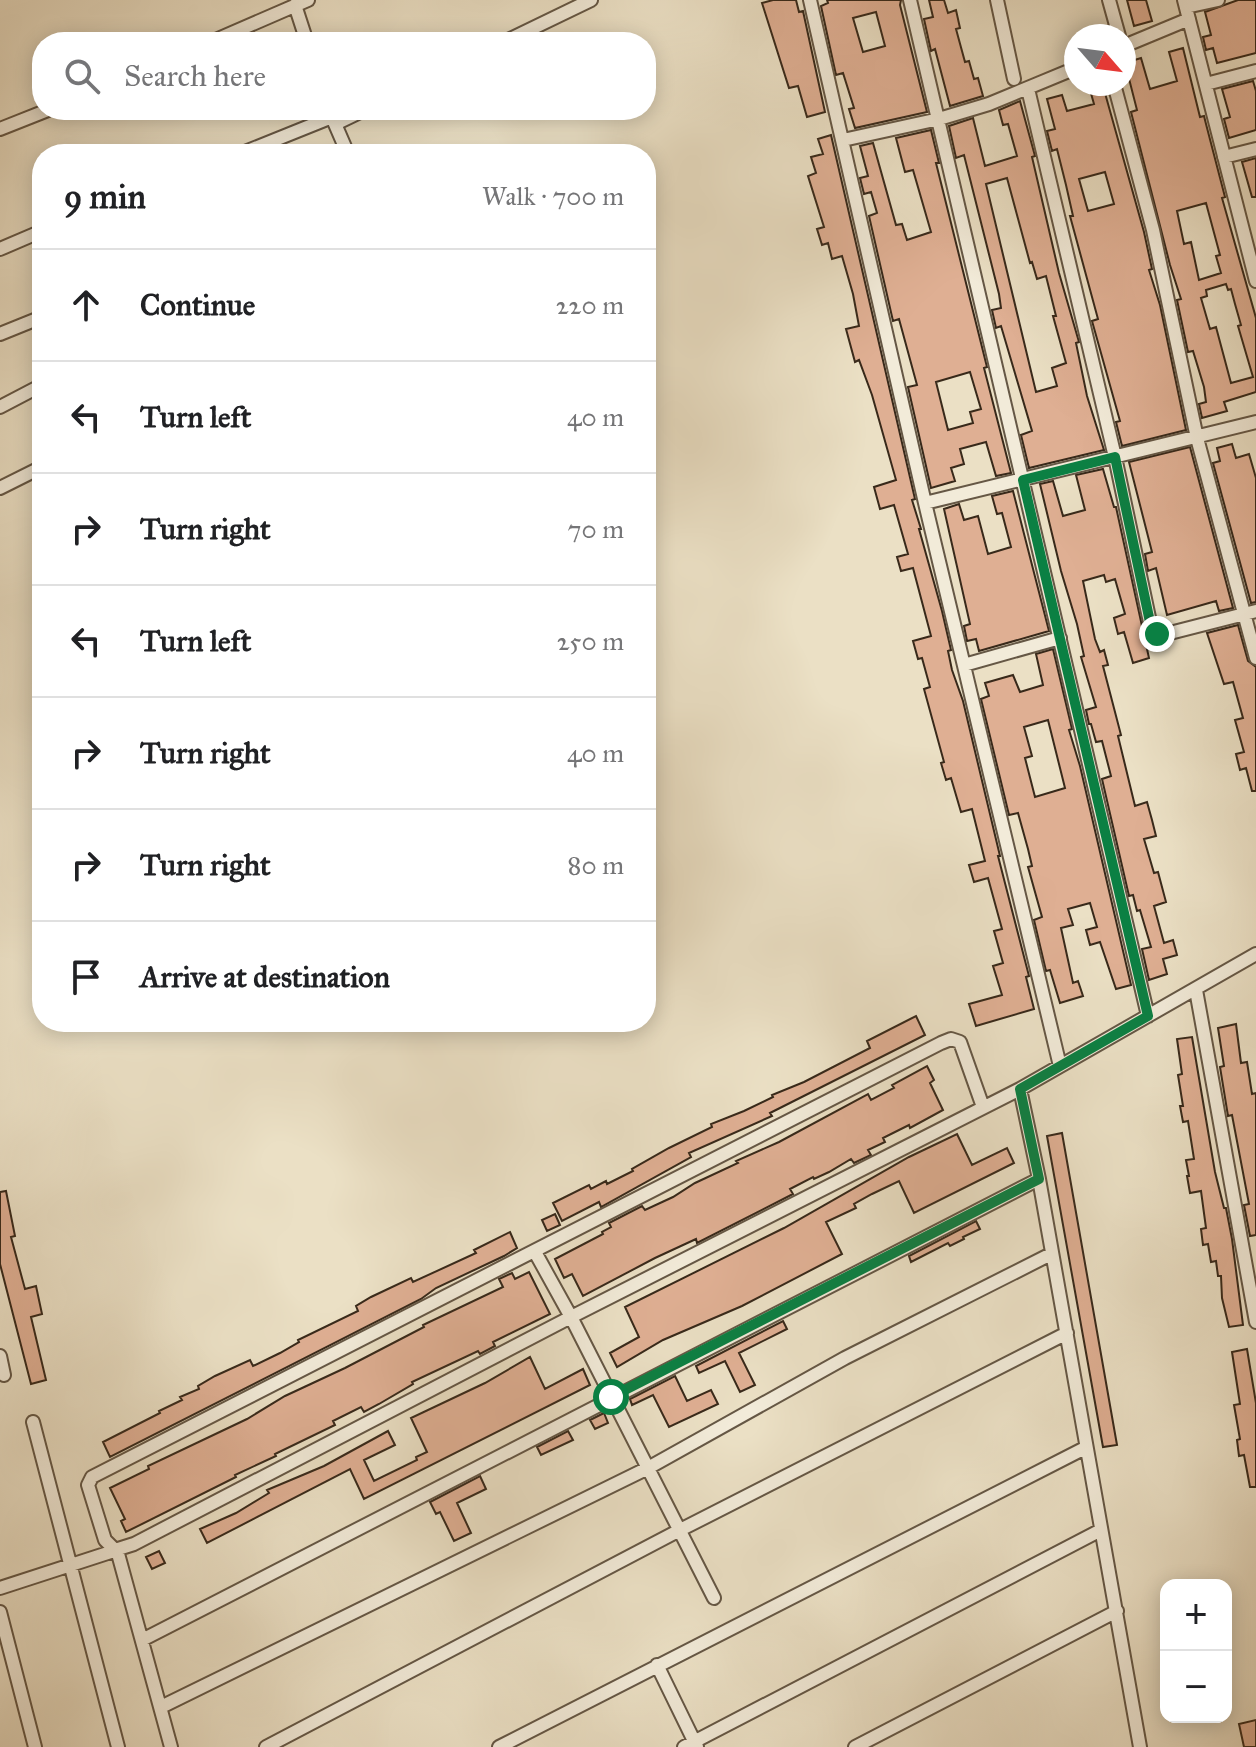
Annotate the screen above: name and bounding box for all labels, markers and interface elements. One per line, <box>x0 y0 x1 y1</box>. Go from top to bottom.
north arrow <box>1064 24 1136 96</box>
search box <box>32 32 656 120</box>
icon: search <box>60 54 104 98</box>
text: Search here <box>124 58 266 94</box>
text: 9 min <box>64 176 146 217</box>
text: Walk · 700 m <box>482 180 624 212</box>
icon: ahead <box>64 283 108 327</box>
text: Continue <box>140 287 255 323</box>
text: 220 m <box>556 289 624 321</box>
icon: left <box>64 395 108 439</box>
text: Turn left <box>140 399 251 435</box>
text: 40 m <box>567 401 624 433</box>
icon: right <box>64 507 108 551</box>
text: Turn right <box>140 511 271 547</box>
text: 70 m <box>568 513 624 545</box>
route end <box>1139 616 1175 652</box>
icon: left <box>64 619 108 663</box>
text: Turn left <box>140 623 251 659</box>
text: 250 m <box>557 625 624 657</box>
icon: right <box>64 731 108 775</box>
text: Turn right <box>140 735 271 771</box>
text: 40 m <box>567 737 624 769</box>
icon: right <box>64 843 108 887</box>
text: Turn right <box>140 847 271 883</box>
text: 80 m <box>568 849 624 881</box>
icon: arrive <box>64 955 108 999</box>
text: Arrive at destination <box>140 959 390 995</box>
route start <box>593 1379 629 1415</box>
map controls <box>1160 1579 1232 1723</box>
button: + <box>1160 1579 1232 1651</box>
button: − <box>1160 1651 1232 1723</box>

